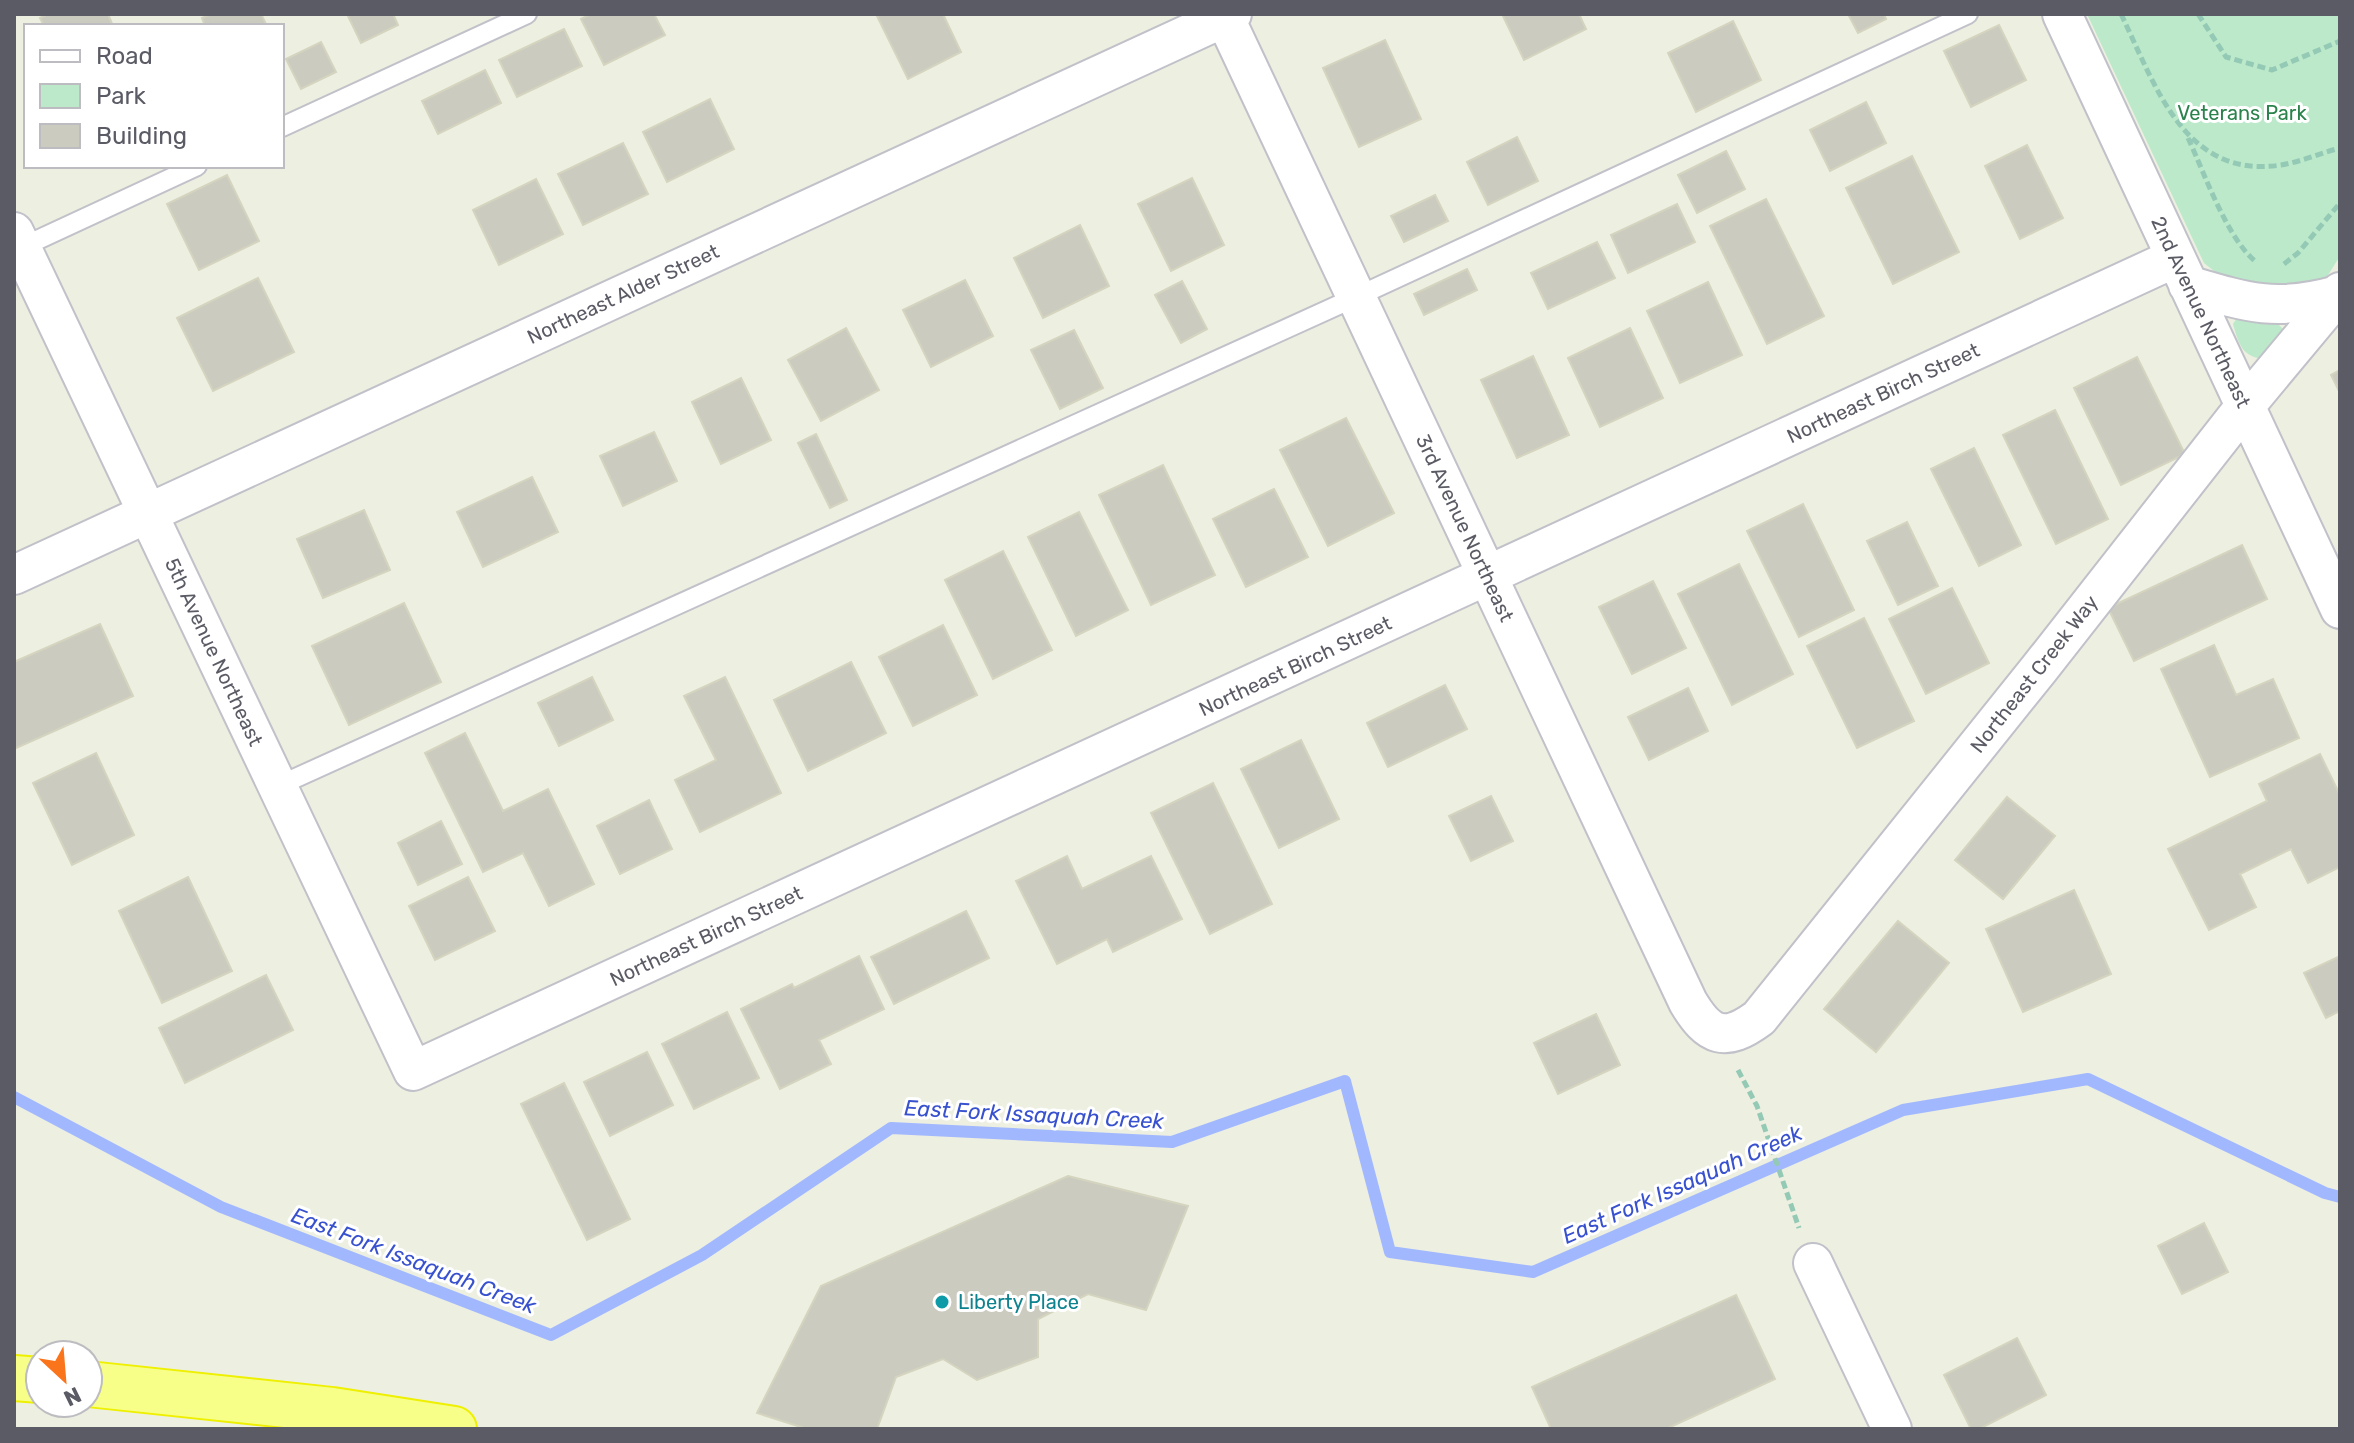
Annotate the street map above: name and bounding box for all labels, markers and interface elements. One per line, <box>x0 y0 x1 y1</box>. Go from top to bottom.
legend <box>24 24 284 168</box>
text: Road <box>96 42 153 70</box>
text: Park <box>96 82 147 110</box>
park label: Veterans Park <box>2177 101 2307 125</box>
text: Building <box>96 122 187 150</box>
street label: 2nd Avenue Northeast <box>2146 213 2256 412</box>
street label: Northeast Alder Street <box>523 239 723 349</box>
street label: Northeast Birch Street <box>1783 338 1983 448</box>
street label: 3rd Avenue Northeast <box>1411 431 1519 626</box>
street label: 5th Avenue Northeast <box>160 554 268 750</box>
street label: Northeast Creek Way <box>1965 590 2103 758</box>
street label: Northeast Birch Street <box>1195 611 1395 721</box>
street label: Northeast Birch Street <box>606 881 806 991</box>
water label: East Fork Issaquah Creek <box>904 1094 1165 1135</box>
water label: East Fork Issaquah Creek <box>1558 1119 1807 1250</box>
water label: East Fork Issaquah Creek <box>288 1201 541 1320</box>
place label: Liberty Place <box>958 1290 1079 1314</box>
marker: Liberty Place <box>933 1293 951 1311</box>
north arrow <box>24 1339 104 1419</box>
text: N <box>60 1381 86 1412</box>

